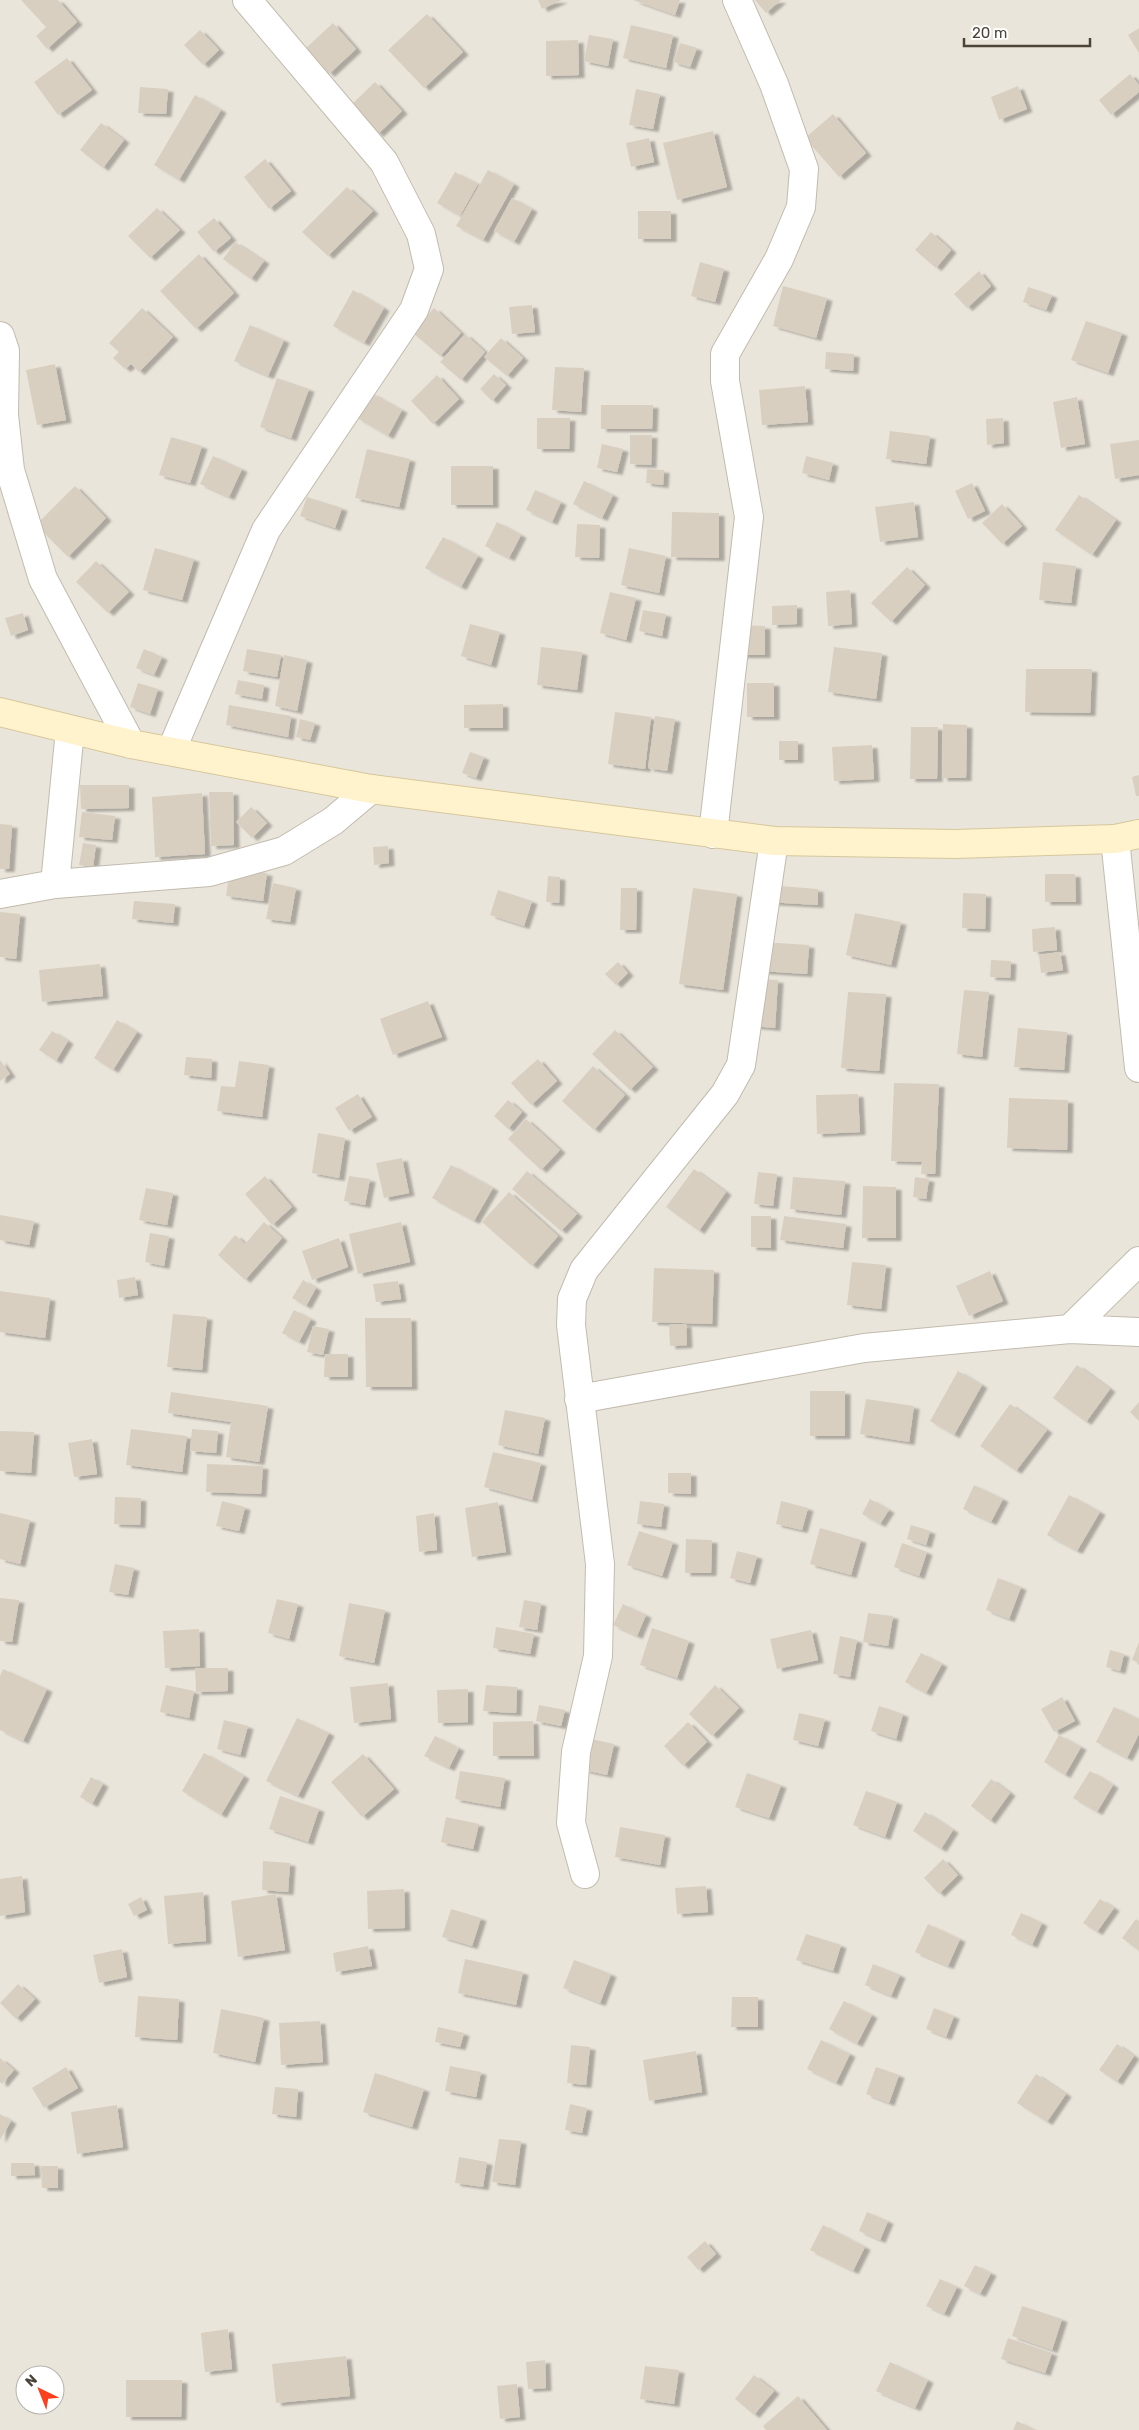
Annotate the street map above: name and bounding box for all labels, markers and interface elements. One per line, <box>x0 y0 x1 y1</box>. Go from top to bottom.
scale bar <box>964 15 1090 47</box>
text: 20 m <box>972 24 1007 42</box>
north arrow <box>15 2365 65 2415</box>
text: N <box>22 2371 41 2391</box>

